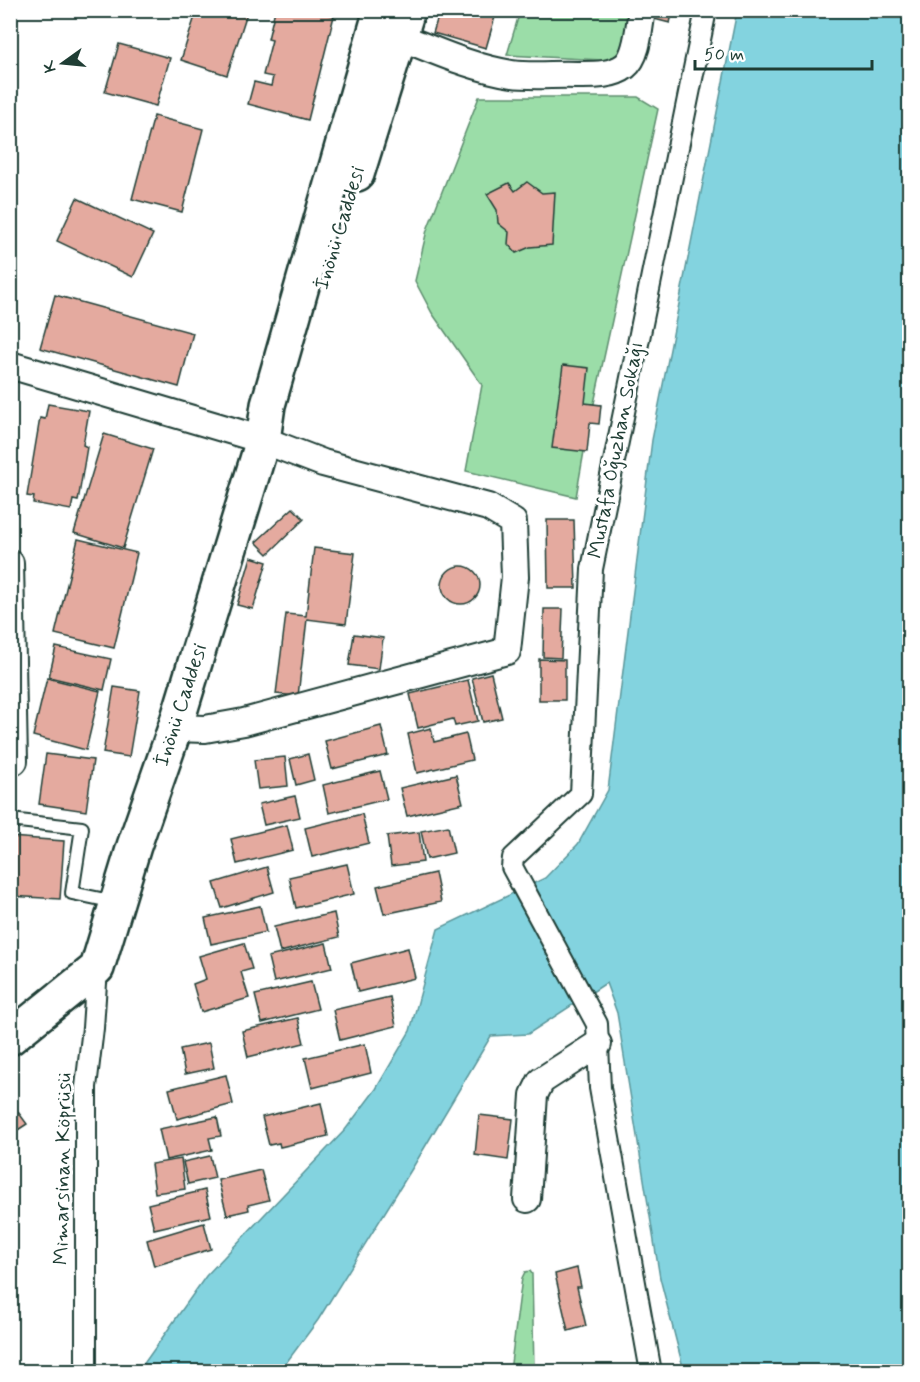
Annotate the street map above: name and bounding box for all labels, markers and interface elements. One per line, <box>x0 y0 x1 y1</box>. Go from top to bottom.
north arrow <box>33 33 93 93</box>
scale bar <box>695 33 872 71</box>
text: 50 m <box>704 43 744 67</box>
text: K <box>38 58 62 75</box>
street label: İnönü Caddesi <box>308 163 372 293</box>
street label: Mustafa Oğuzhan Sokağı <box>581 339 651 561</box>
street label: İnönü Caddesi <box>148 640 214 770</box>
street label: Mimarsinan Köprüsü <box>47 1073 79 1265</box>

